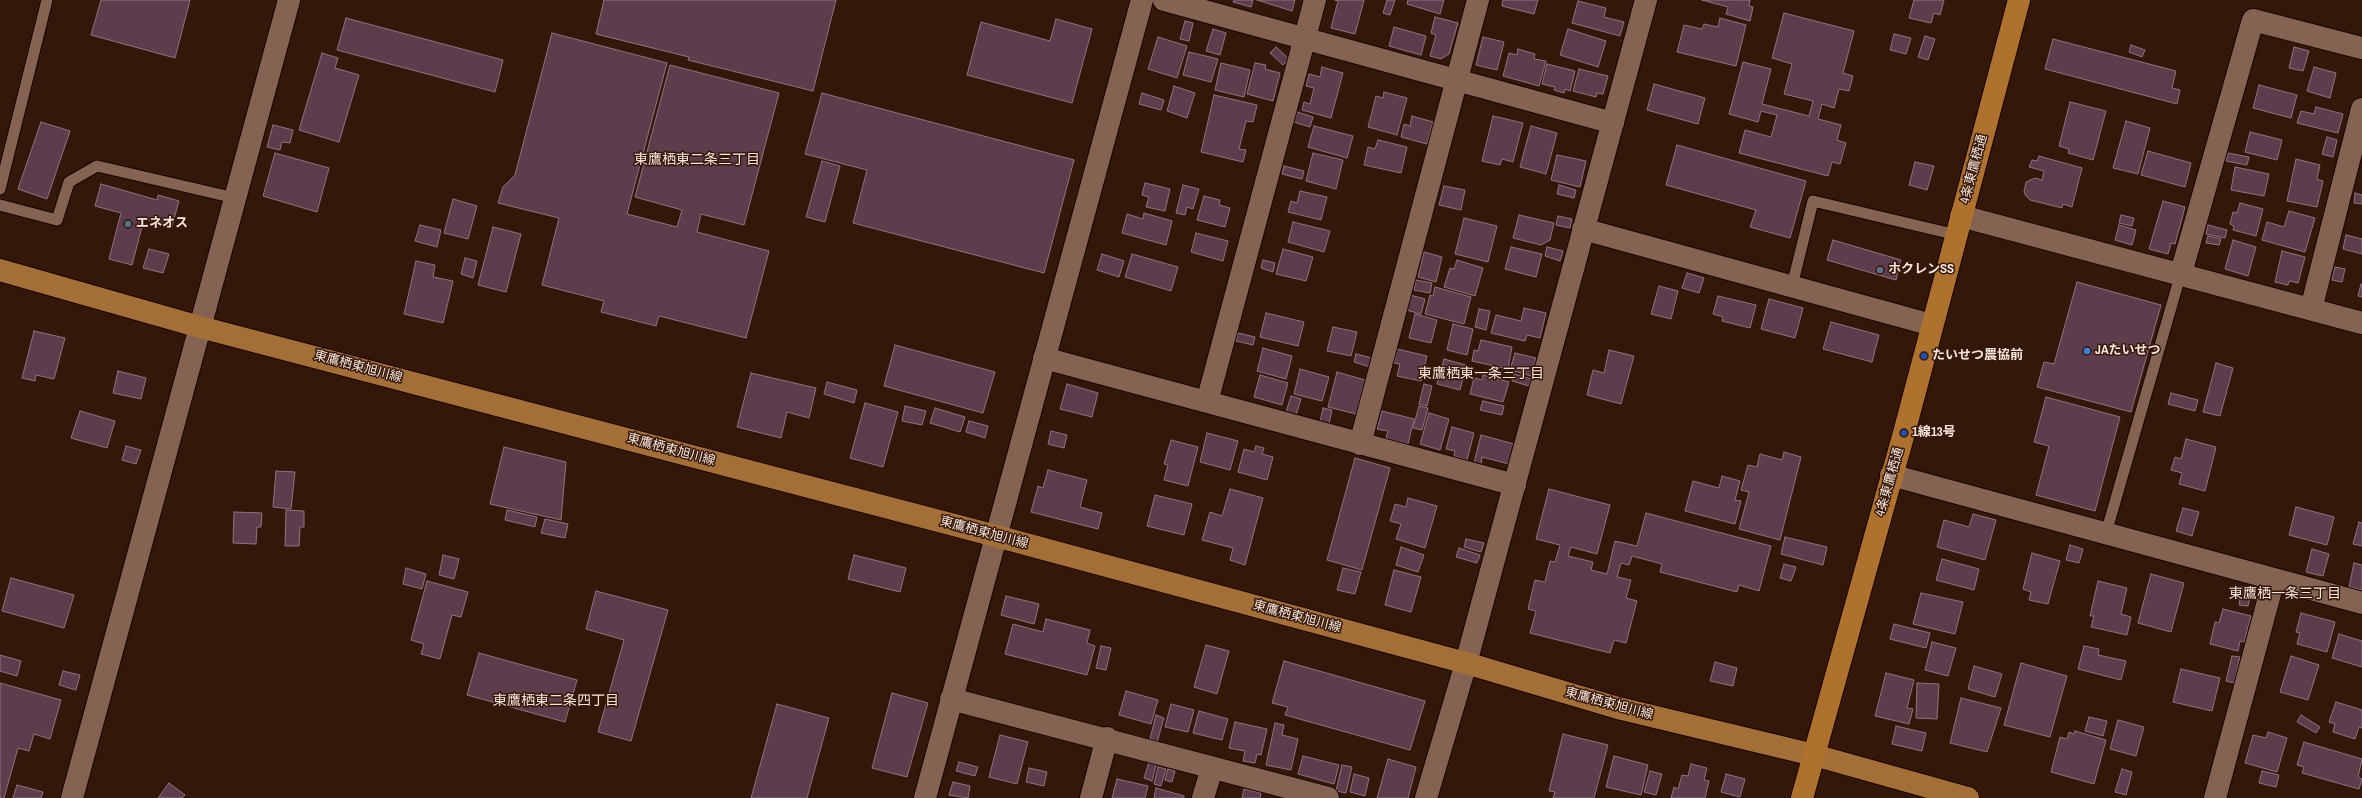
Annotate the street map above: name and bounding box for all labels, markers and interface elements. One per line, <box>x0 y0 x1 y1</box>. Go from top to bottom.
street label: 4条東鷹栖通 <box>1957 133 1991 205</box>
district label: 東鷹栖東二条三丁目 <box>634 152 760 168</box>
place label: エネオス <box>136 216 188 232</box>
marker: エネオス <box>123 219 133 229</box>
place label: ホクレンSS <box>1888 262 1954 278</box>
marker: ホクレンSS <box>1875 265 1885 275</box>
place label: JAたいせつ <box>2095 343 2161 359</box>
marker: JAたいせつ <box>2082 346 2092 356</box>
street label: 東鷹栖東旭川線 <box>312 348 404 386</box>
place label: たいせつ農協前 <box>1932 348 2023 364</box>
marker: たいせつ農協前 <box>1919 351 1929 361</box>
district label: 東鷹栖東一条三丁目 <box>1418 366 1544 382</box>
place label: 1線13号 <box>1912 425 1956 441</box>
marker: 1線13号 <box>1899 428 1909 438</box>
street label: 東鷹栖東旭川線 <box>625 431 717 469</box>
street label: 4条東鷹栖通 <box>1873 446 1907 518</box>
street label: 東鷹栖東旭川線 <box>938 514 1030 552</box>
district label: 東鷹栖一条三丁目 <box>2229 586 2341 602</box>
street label: 東鷹栖東旭川線 <box>1251 598 1343 636</box>
street label: 東鷹栖東旭川線 <box>1563 685 1655 723</box>
district label: 東鷹栖東二条四丁目 <box>493 693 619 709</box>

